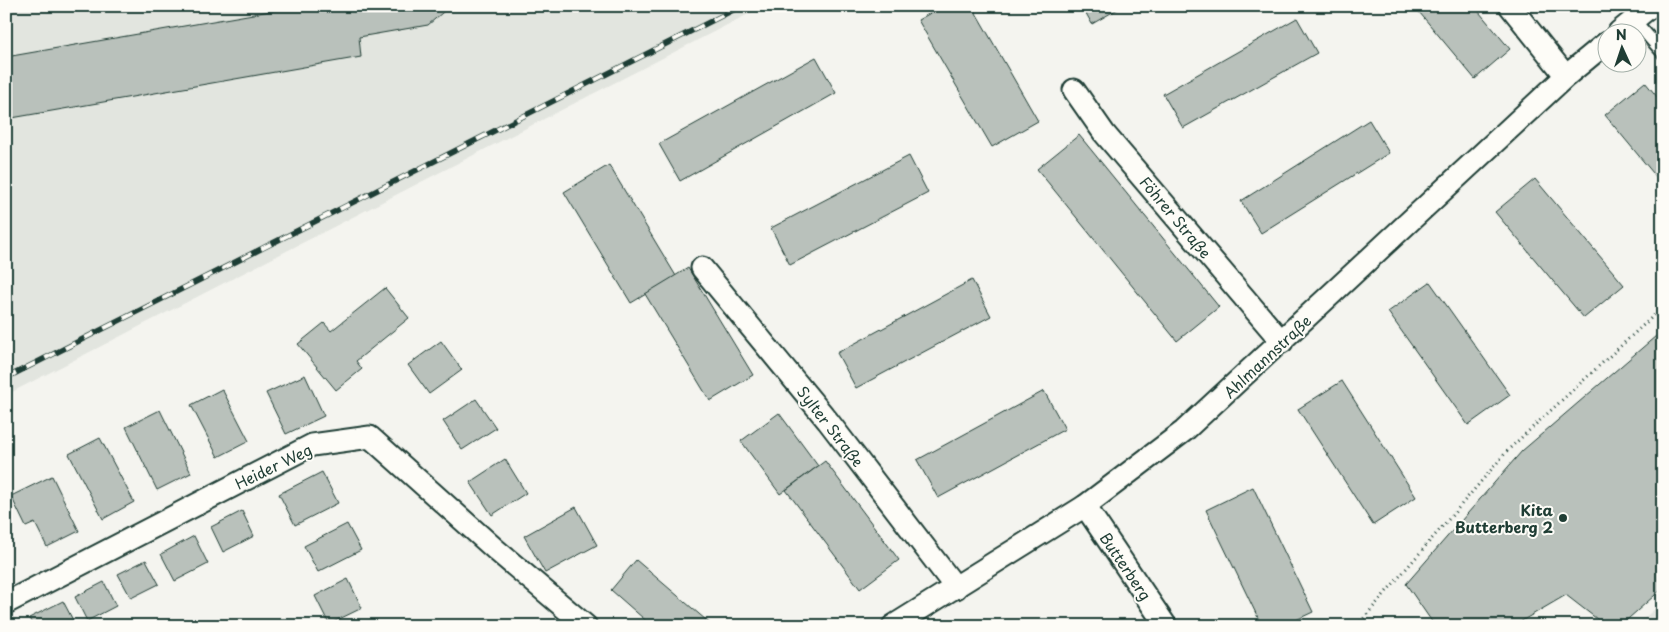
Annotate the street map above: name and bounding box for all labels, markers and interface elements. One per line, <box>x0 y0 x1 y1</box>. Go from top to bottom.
north arrow <box>1596 22 1646 72</box>
text: N <box>1615 24 1627 45</box>
street label: Föhrer Straße <box>1135 171 1217 263</box>
street label: Ahlmannstraße <box>1218 309 1316 403</box>
street label: Sylter Straße <box>792 381 870 471</box>
street label: Heider Weg <box>231 437 315 495</box>
place label: Kita Butterberg 2 <box>1455 498 1554 538</box>
marker: Kita Butterberg 2 <box>1557 512 1569 524</box>
street label: Butterberg <box>1095 527 1157 605</box>

